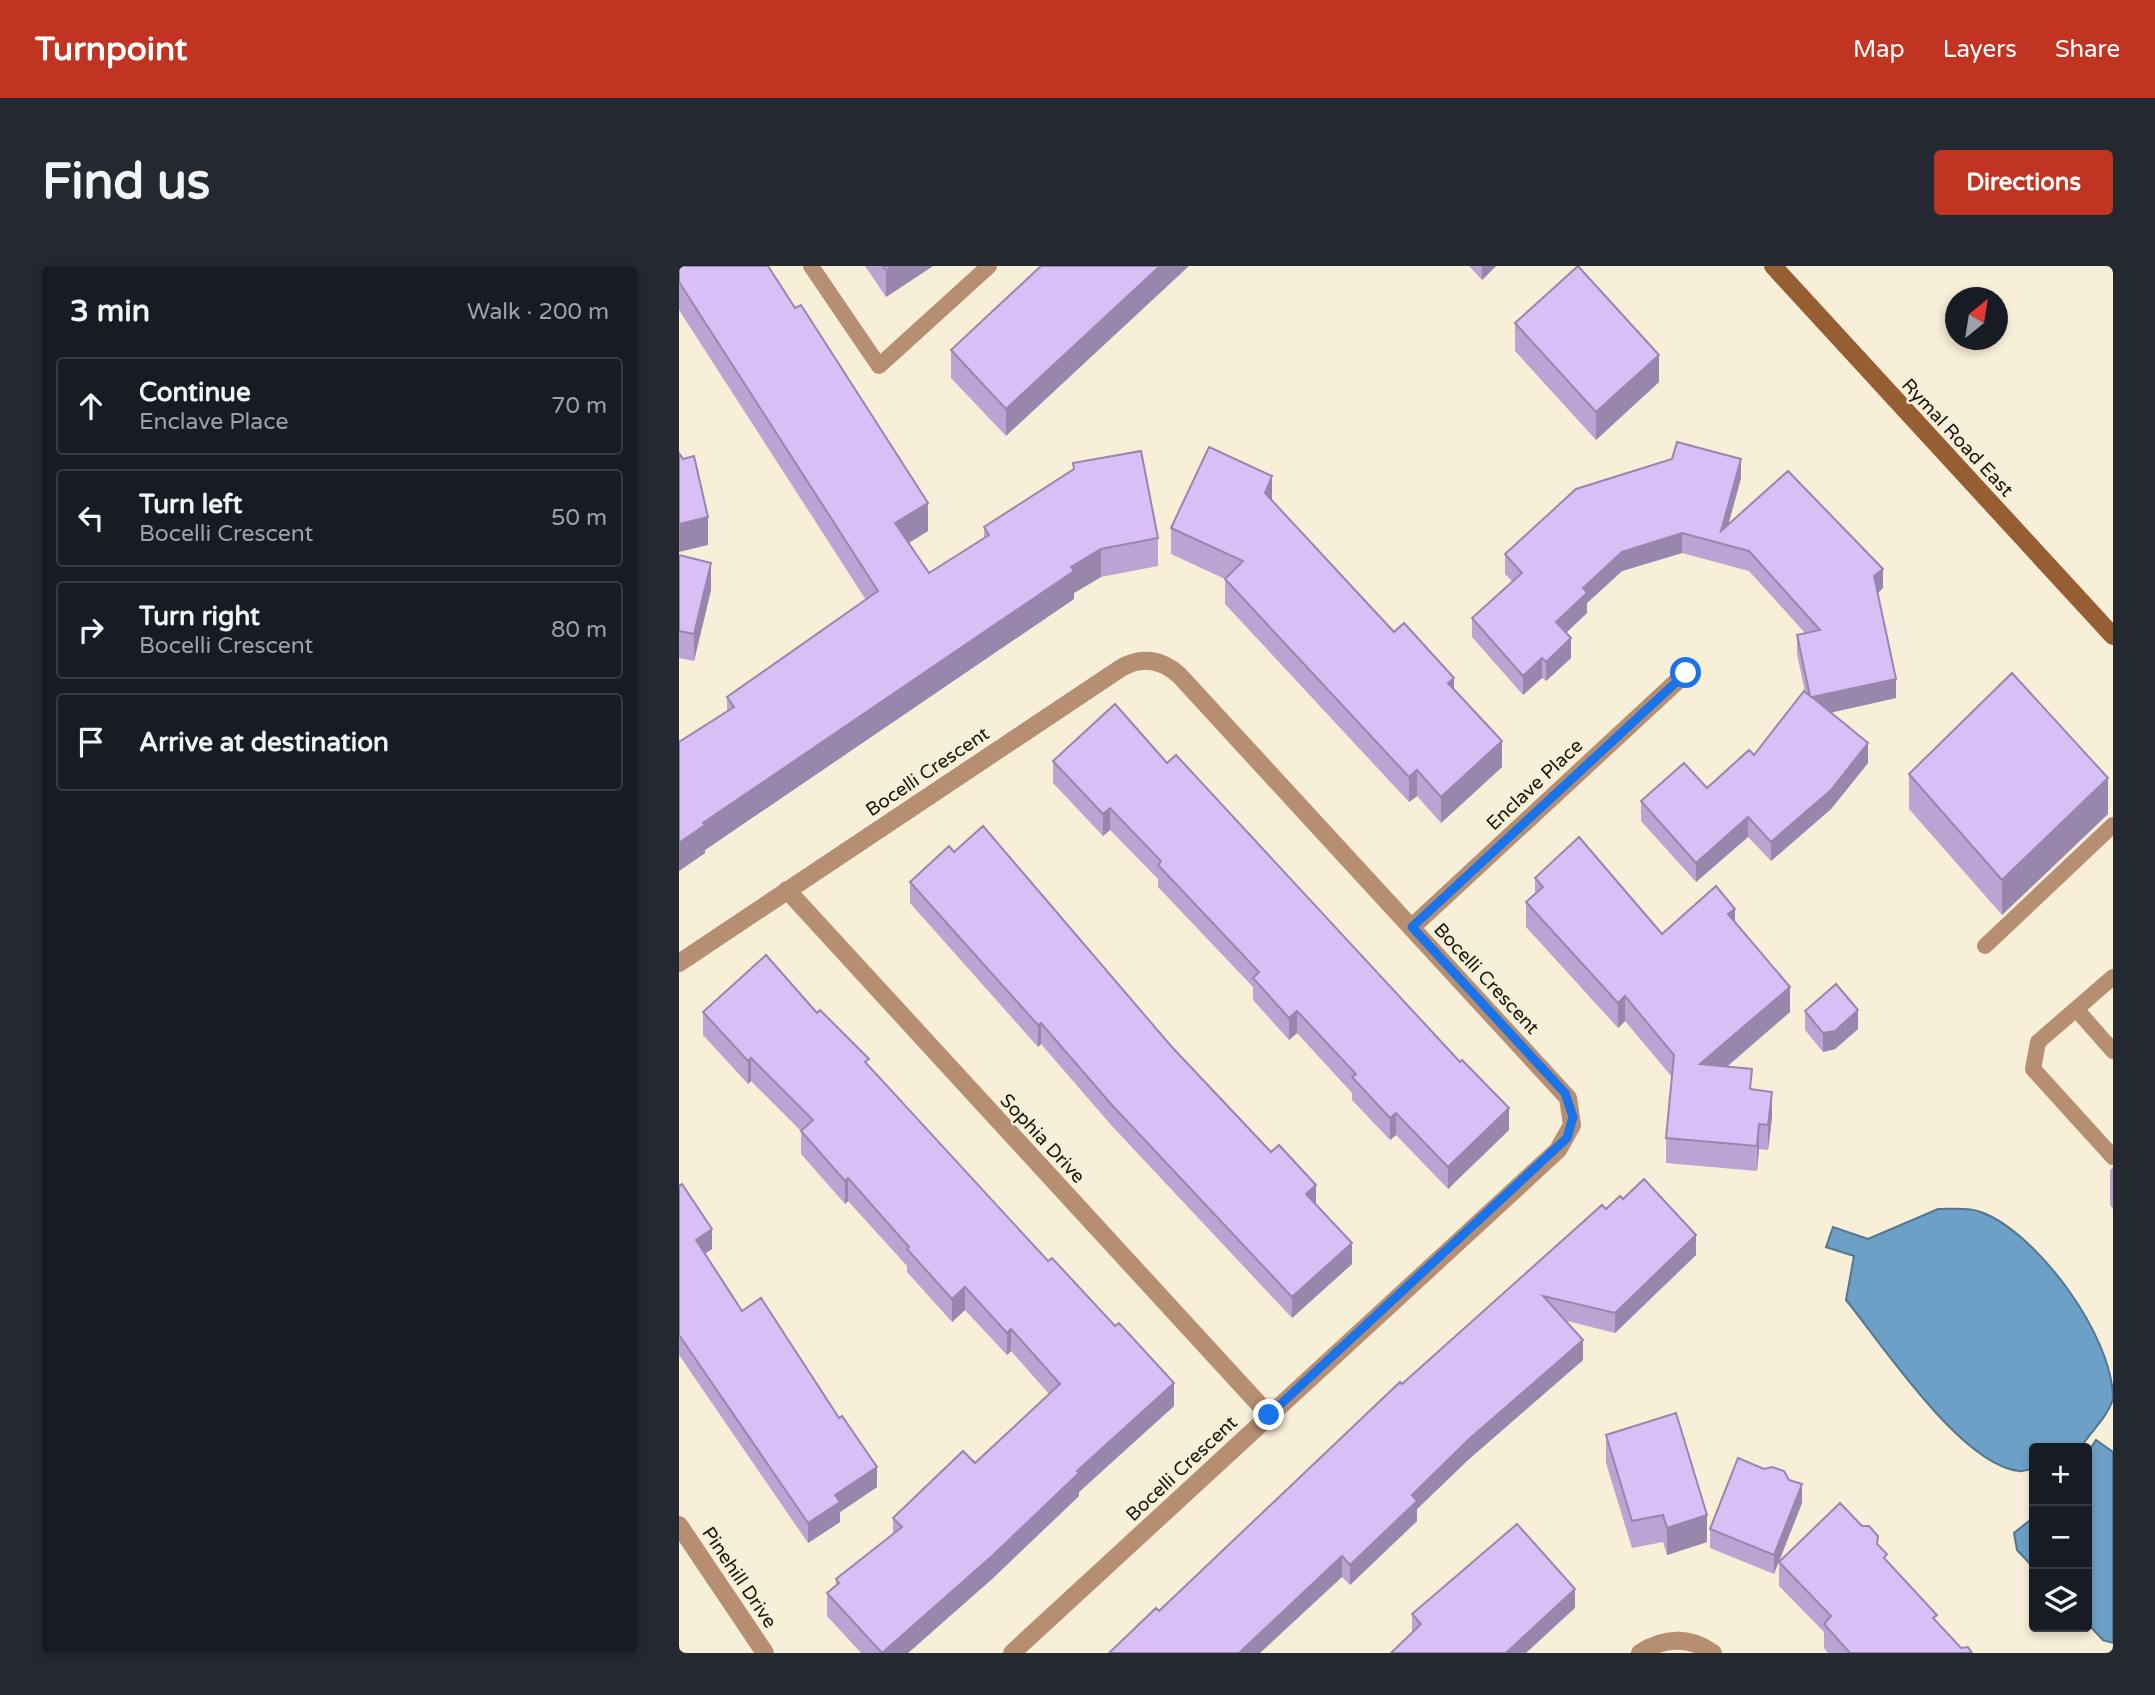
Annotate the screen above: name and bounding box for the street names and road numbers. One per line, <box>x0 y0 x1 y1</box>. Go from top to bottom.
street label: Rymal Road East <box>1897 374 2018 501</box>
street label: Bocelli Crescent <box>862 722 993 821</box>
street label: Enclave Place <box>1482 735 1587 835</box>
street label: Bocelli Crescent <box>1429 919 1543 1039</box>
street label: Sophia Drive <box>995 1090 1089 1188</box>
street label: Bocelli Crescent <box>1122 1412 1242 1526</box>
street label: Pinehill Drive <box>697 1523 781 1632</box>

